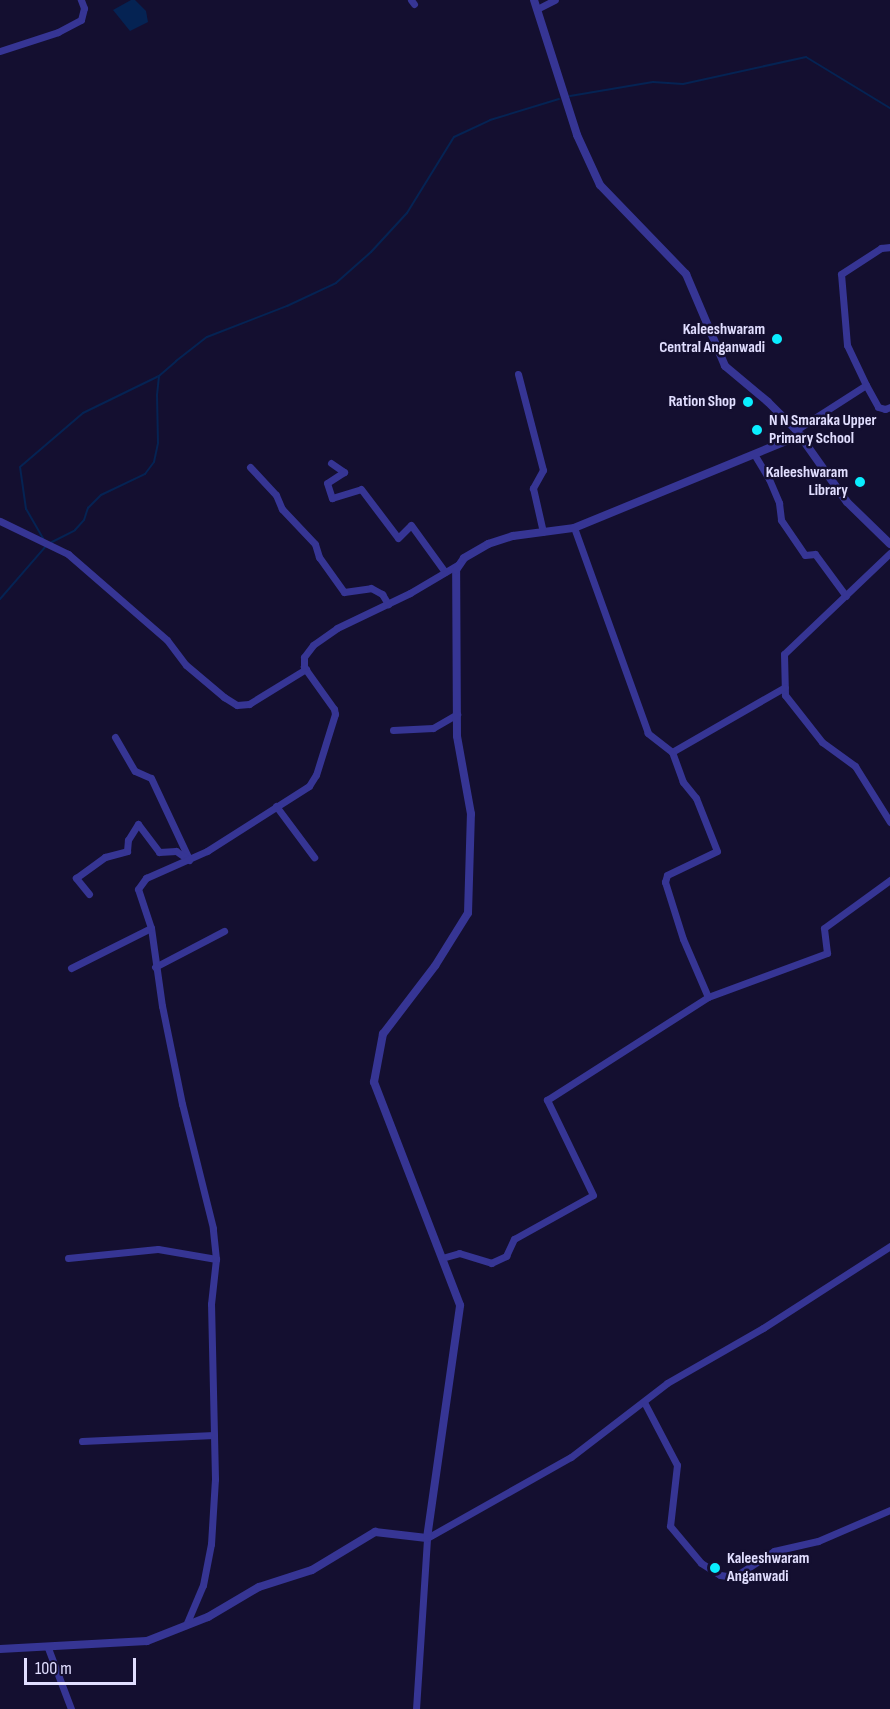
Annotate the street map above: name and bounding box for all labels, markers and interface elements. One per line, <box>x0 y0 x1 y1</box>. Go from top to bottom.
place label: Kaleeshwaram Central Anganwadi <box>659 320 765 358</box>
marker: Kaleeshwaram Central Anganwadi <box>770 332 784 346</box>
place label: Ration Shop <box>668 392 736 412</box>
marker: Ration Shop <box>741 395 755 409</box>
place label: N N Smaraka Upper Primary School <box>769 411 876 449</box>
marker: N N Smaraka Upper Primary School <box>750 423 764 437</box>
place label: Kaleeshwaram Library <box>766 463 848 501</box>
marker: Kaleeshwaram Library <box>853 475 867 489</box>
place label: Kaleeshwaram Anganwadi <box>727 1549 809 1587</box>
marker: Kaleeshwaram Anganwadi <box>708 1561 722 1575</box>
scale bar <box>27 1646 140 1684</box>
text: 100 m <box>35 1658 72 1679</box>

